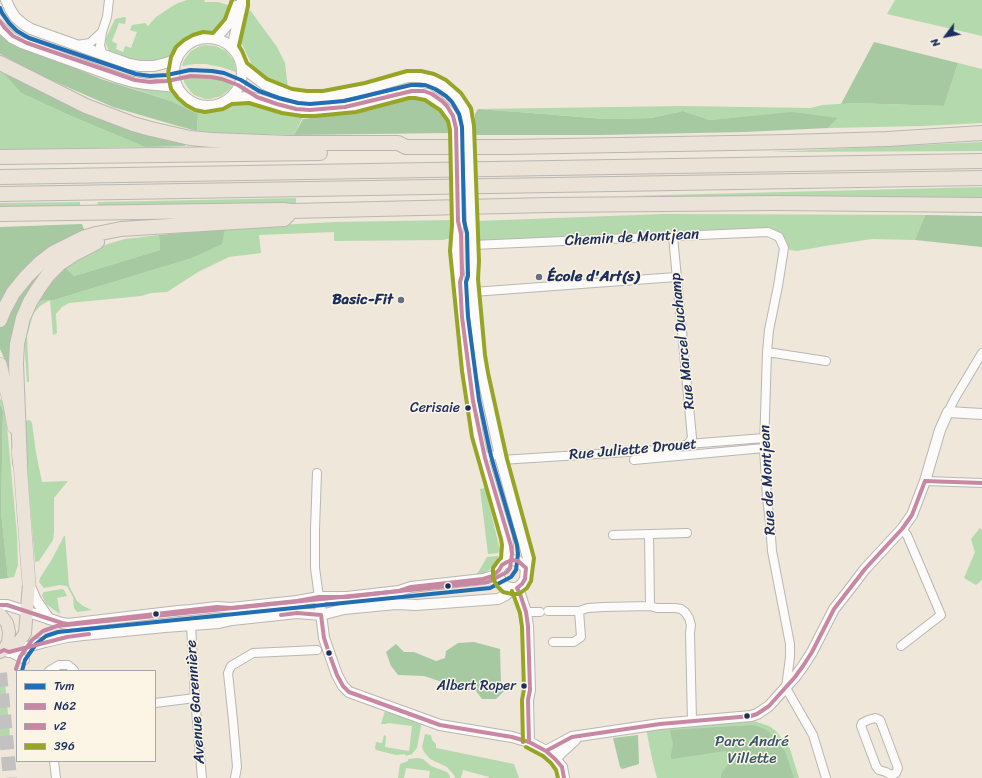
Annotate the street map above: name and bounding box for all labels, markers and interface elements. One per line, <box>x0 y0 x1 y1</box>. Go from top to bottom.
north arrow <box>926 16 966 56</box>
text: N <box>925 34 945 51</box>
street label: Chemin de Montjean <box>564 225 700 251</box>
place label: École d'Art(s) <box>547 268 639 286</box>
marker: École d'Art(s) <box>534 272 544 282</box>
street label: Rue Marcel Duchamp <box>667 272 699 410</box>
place label: Basic-Fit <box>332 291 393 309</box>
marker: Basic-Fit <box>396 295 406 305</box>
place label: Cerisaie <box>410 400 460 416</box>
marker: Cerisaie <box>463 403 473 413</box>
street label: Rue de Montjean <box>756 424 780 536</box>
street label: Rue Juliette Drouet <box>568 435 698 465</box>
unlabelled marker <box>443 581 453 591</box>
unlabelled marker <box>151 609 161 619</box>
street label: Avenue Garennière <box>183 639 209 765</box>
unlabelled marker <box>324 648 334 658</box>
legend <box>16 670 156 762</box>
text: Tvm <box>54 675 74 697</box>
place label: Albert Roper <box>437 678 516 694</box>
marker: Albert Roper <box>519 681 529 691</box>
text: N62 <box>54 695 76 717</box>
unlabelled marker <box>742 711 752 721</box>
text: v2 <box>54 715 67 737</box>
park label: Parc André Villette <box>715 733 789 768</box>
text: 396 <box>54 735 75 757</box>

